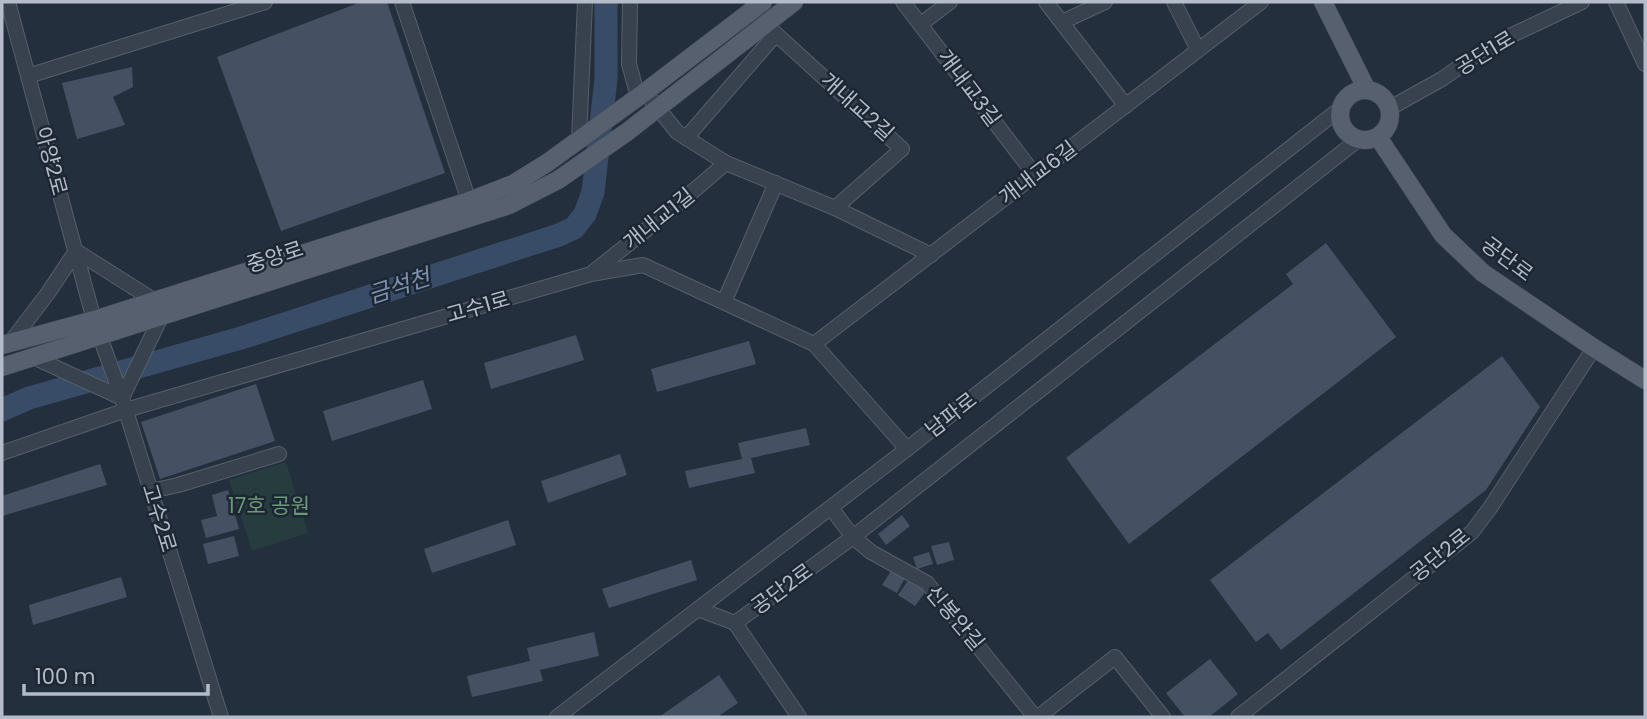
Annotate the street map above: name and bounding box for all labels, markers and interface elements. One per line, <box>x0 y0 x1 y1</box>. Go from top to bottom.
street label: 공단1로 <box>1450 23 1520 82</box>
street label: 개내교3길 <box>931 43 1008 132</box>
street label: 개내교2길 <box>814 66 900 147</box>
street label: 아양2로 <box>28 123 75 198</box>
street label: 개내교6길 <box>993 134 1083 211</box>
street label: 개내교1길 <box>617 181 700 256</box>
street label: 공단로 <box>1475 230 1539 288</box>
street label: 중앙로 <box>243 234 307 279</box>
water label: 금석천 <box>364 260 437 311</box>
street label: 고수1로 <box>443 284 513 329</box>
street label: 남파로 <box>919 385 982 444</box>
street label: 고수2로 <box>135 480 184 556</box>
park label: 17호 공원 <box>228 491 310 520</box>
street label: 공단2로 <box>1403 521 1476 588</box>
street label: 공단2로 <box>745 556 819 621</box>
street label: 신봉안길 <box>919 579 991 657</box>
scale bar <box>24 652 208 696</box>
text: 100 m <box>35 662 95 691</box>

